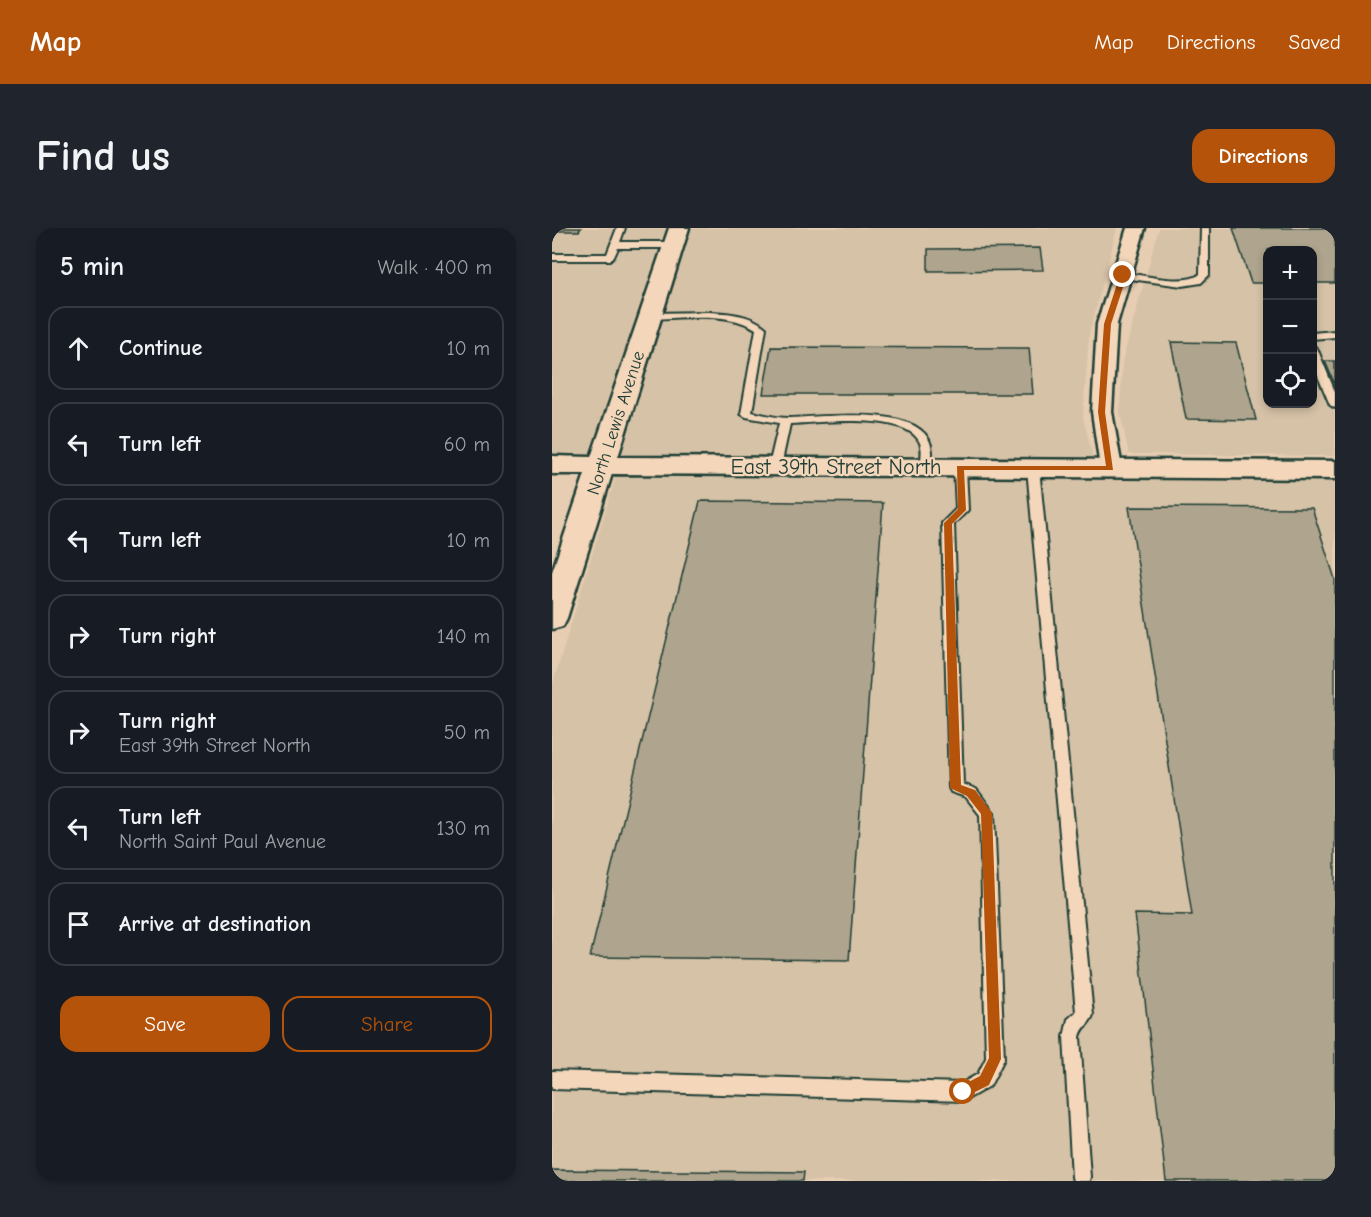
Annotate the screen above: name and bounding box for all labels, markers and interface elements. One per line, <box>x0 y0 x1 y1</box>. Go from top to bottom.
text: Map <box>30 26 81 58</box>
text: Map <box>1094 30 1134 54</box>
text: Directions <box>1167 30 1256 54</box>
text: Saved <box>1289 30 1341 54</box>
button: Directions <box>1192 129 1335 183</box>
text: Find us <box>36 132 170 181</box>
map controls <box>1263 246 1317 408</box>
button: + <box>1263 246 1317 300</box>
text: 5 min <box>60 252 124 282</box>
text: Walk · 400 m <box>378 256 492 279</box>
route end <box>1109 261 1135 287</box>
button: − <box>1263 300 1317 354</box>
icon: ahead <box>62 332 95 365</box>
text: Continue <box>119 335 202 361</box>
text: 10 m <box>447 337 490 360</box>
street label: North Lewis Avenue <box>583 348 649 498</box>
button: locate <box>1263 354 1317 408</box>
icon: left <box>62 428 95 461</box>
text: Turn left <box>119 431 201 457</box>
text: 60 m <box>444 433 490 456</box>
street label: East 39th Street North <box>730 454 942 480</box>
icon: left <box>62 524 95 557</box>
text: Turn left <box>119 527 201 553</box>
text: 10 m <box>447 529 490 552</box>
icon: right <box>62 620 95 653</box>
text: Turn right <box>119 623 216 649</box>
text: 140 m <box>437 625 490 648</box>
text: Turn right <box>119 708 216 734</box>
icon: right <box>62 716 95 749</box>
text: 50 m <box>444 721 490 744</box>
text: East 39th Street North <box>119 734 311 757</box>
text: Turn left <box>119 804 201 830</box>
icon: left <box>62 812 95 845</box>
text: 130 m <box>437 817 490 840</box>
text: North Saint Paul Avenue <box>119 830 326 853</box>
icon: arrive <box>62 908 95 941</box>
text: Arrive at destination <box>119 911 311 937</box>
button: Save <box>60 996 270 1052</box>
button: Share <box>282 996 492 1052</box>
route start <box>949 1078 975 1104</box>

